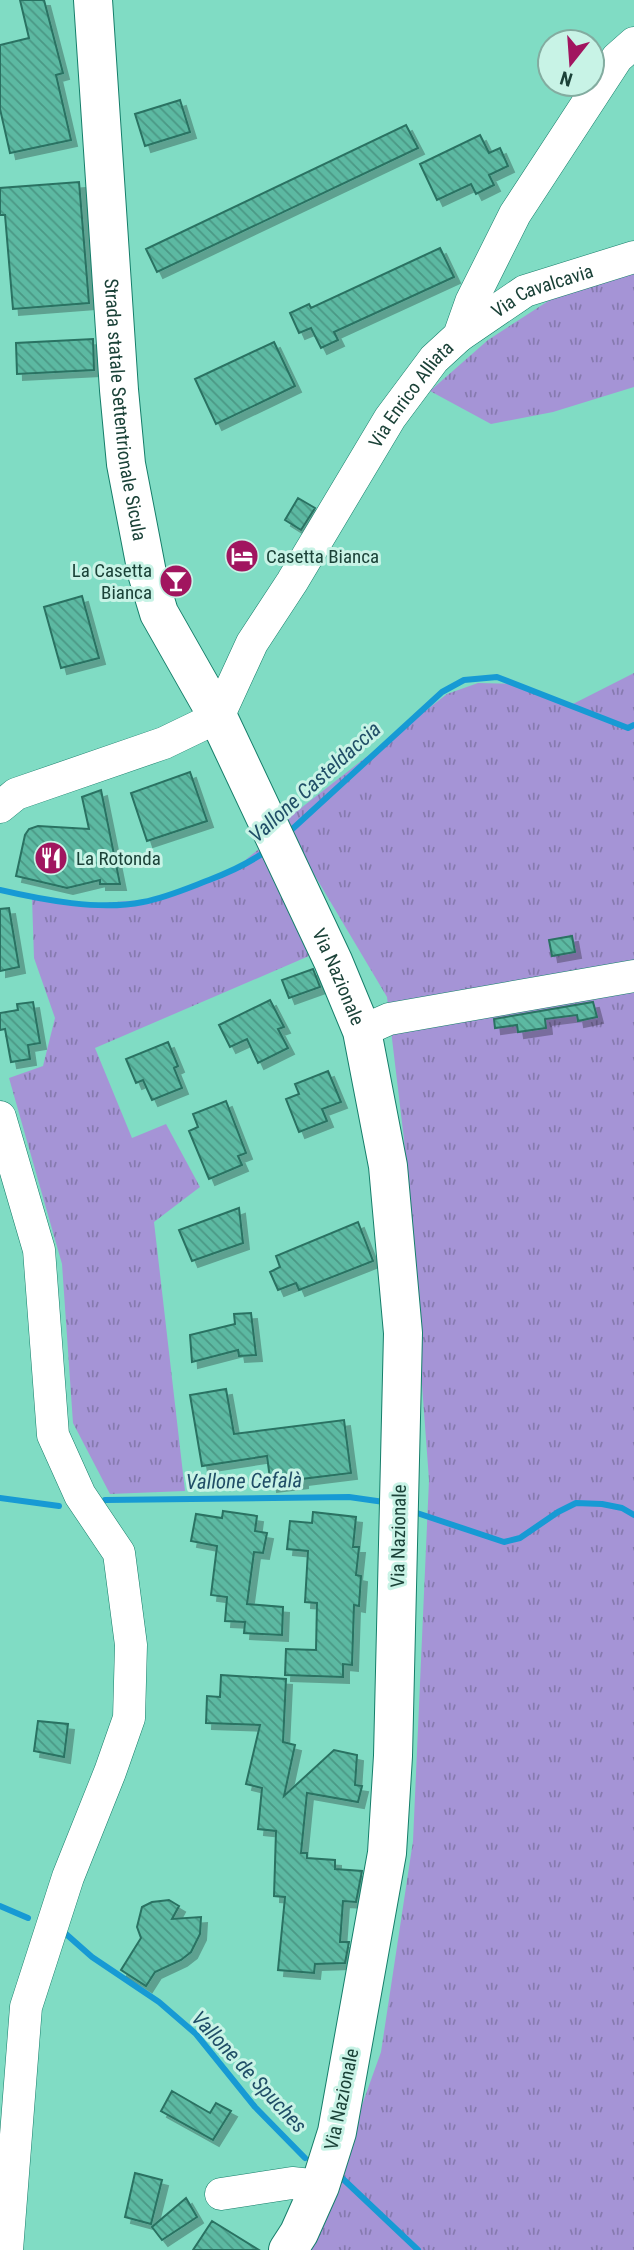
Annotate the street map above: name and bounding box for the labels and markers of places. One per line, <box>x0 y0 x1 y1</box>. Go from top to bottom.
hotel icon: Casetta Bianca <box>223 537 261 575</box>
place label: Casetta Bianca <box>266 545 379 568</box>
place label: La Casetta Bianca <box>72 559 152 604</box>
bar icon: La Casetta Bianca <box>157 562 195 600</box>
restaurant icon: La Rotonda <box>32 839 70 877</box>
place label: La Rotonda <box>76 847 161 870</box>

